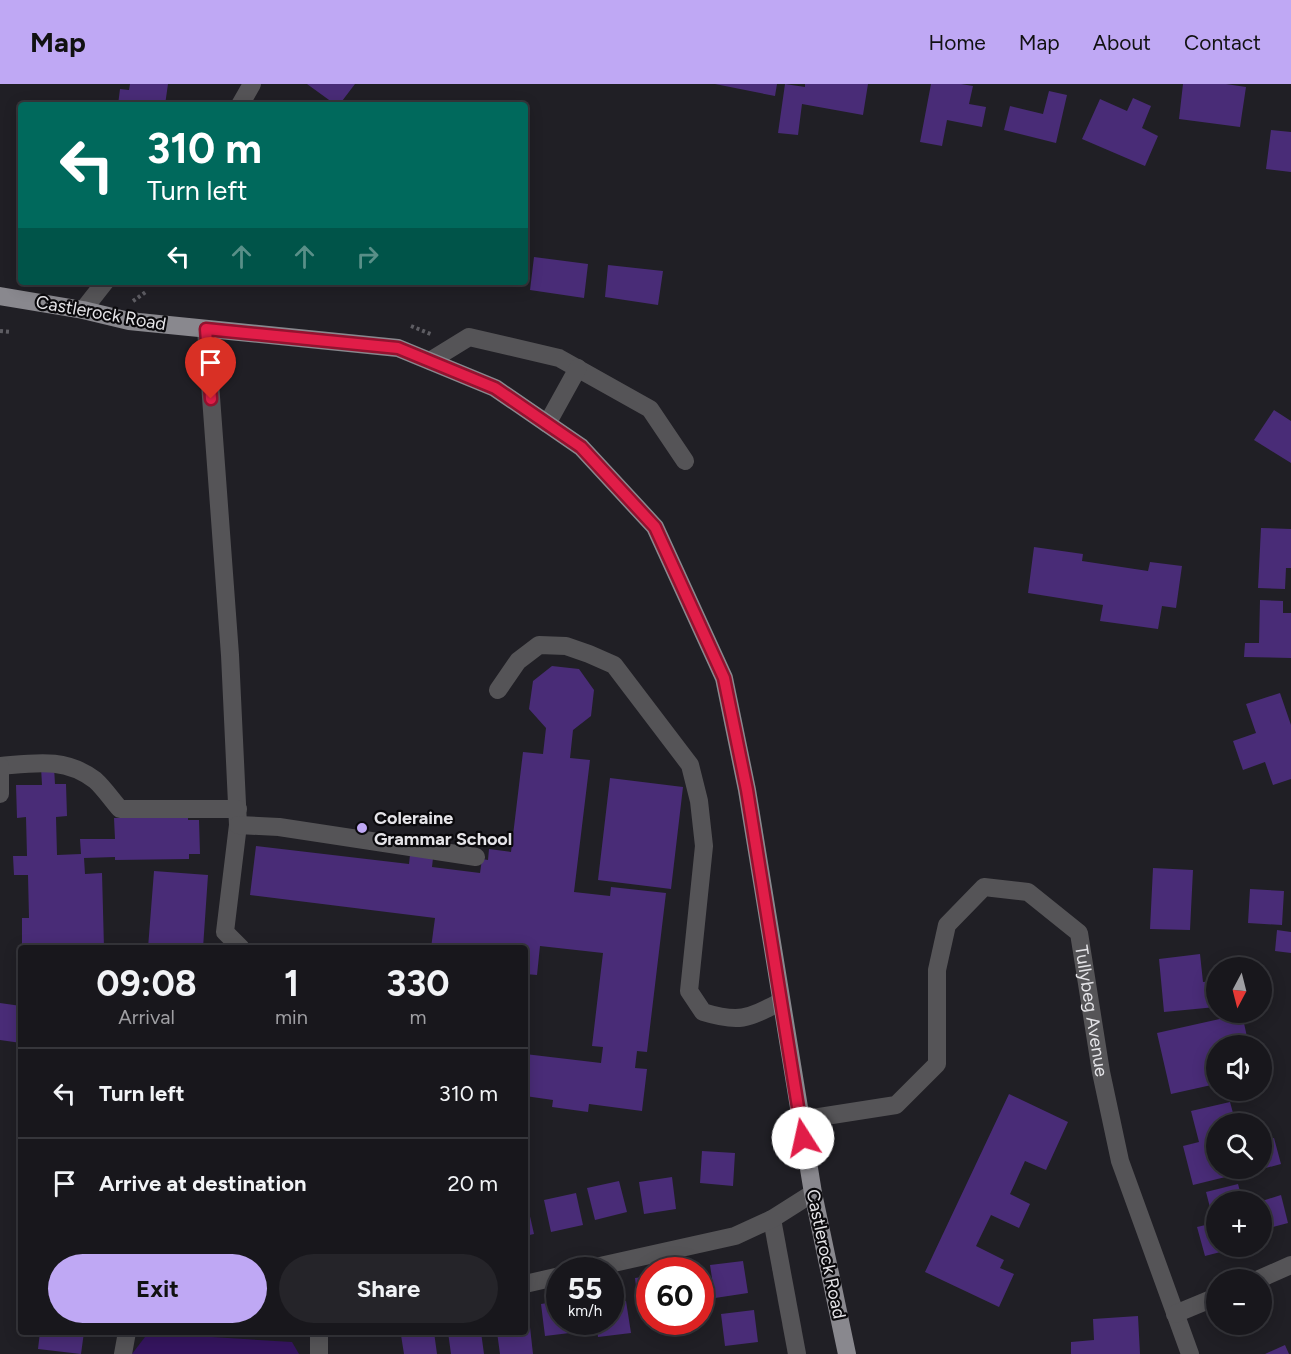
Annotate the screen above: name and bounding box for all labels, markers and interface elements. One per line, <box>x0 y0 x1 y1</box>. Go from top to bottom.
text: Map <box>30 25 86 59</box>
text: Home <box>929 30 986 55</box>
text: Map <box>1019 30 1060 55</box>
text: About <box>1093 30 1151 55</box>
text: Contact <box>1184 30 1261 55</box>
text: 310 m <box>147 123 262 174</box>
icon: left <box>48 126 126 204</box>
text: Turn left <box>147 174 247 207</box>
icon: left <box>162 240 195 273</box>
icon: ahead <box>225 240 258 273</box>
icon: ahead <box>288 240 321 273</box>
icon: right <box>351 240 384 273</box>
street label: Castlerock Road <box>34 291 168 335</box>
pin <box>185 337 236 399</box>
icon: arrive <box>194 346 227 379</box>
place label: Coleraine Grammar School <box>374 807 512 850</box>
marker: Coleraine Grammar School <box>355 821 369 835</box>
street label: Tullybeg Avenue <box>1070 944 1113 1079</box>
north arrow <box>1206 957 1272 1023</box>
map controls <box>1206 957 1272 1335</box>
text: 09:08 <box>96 962 197 1005</box>
text: 1 <box>284 962 299 1005</box>
text: 330 <box>386 962 450 1005</box>
text: Arrival <box>118 1005 175 1029</box>
text: min <box>275 1005 308 1029</box>
text: m <box>409 1005 426 1029</box>
button: sound <box>1206 1035 1272 1101</box>
icon: left <box>48 1077 81 1110</box>
text: Turn left <box>99 1080 185 1107</box>
text: 310 m <box>439 1080 498 1107</box>
position arrow <box>771 1106 835 1170</box>
button: search <box>1206 1113 1272 1179</box>
icon: arrive <box>48 1167 81 1200</box>
text: Arrive at destination <box>99 1170 307 1197</box>
text: 20 m <box>447 1170 498 1197</box>
street label: Castlerock Road <box>802 1187 850 1321</box>
button: + <box>1206 1191 1272 1257</box>
button: Exit <box>48 1254 267 1323</box>
button: Share <box>279 1254 498 1323</box>
speed limit sign: 60 <box>636 1257 714 1335</box>
button: − <box>1206 1269 1272 1335</box>
text: 55 <box>568 1270 602 1307</box>
text: km/h <box>568 1302 602 1320</box>

